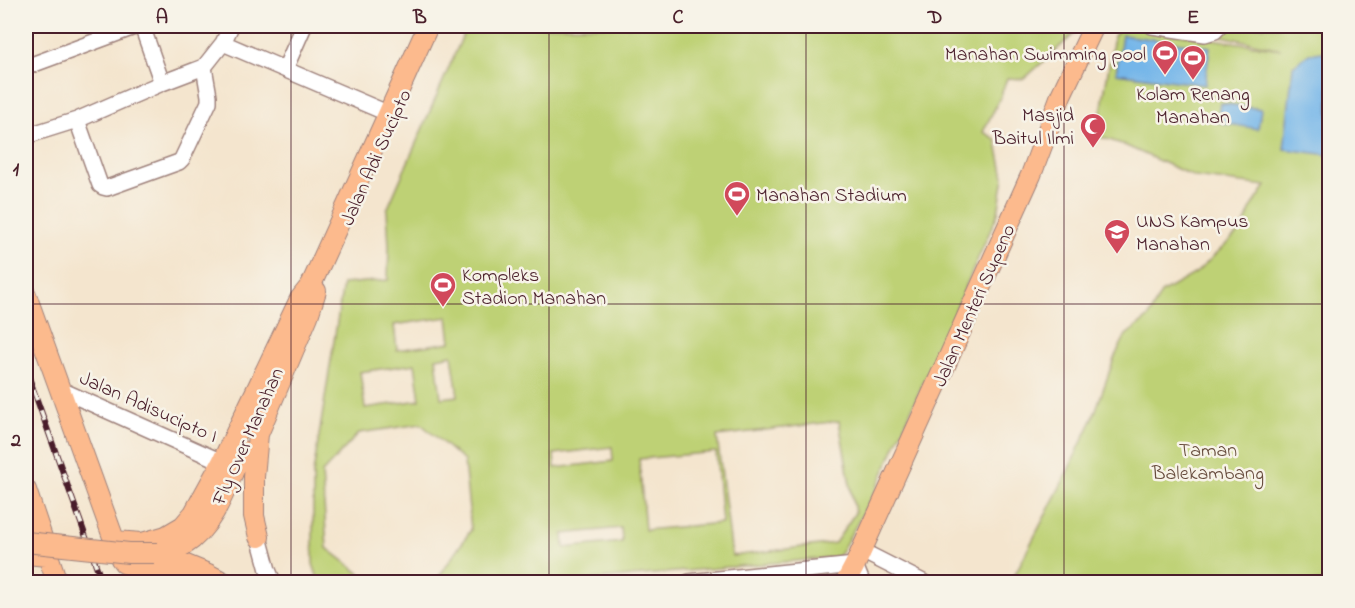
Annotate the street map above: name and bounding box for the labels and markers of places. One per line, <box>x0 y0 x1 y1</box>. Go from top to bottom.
sports icon: Manahan Swimming pool <box>1150 38 1180 76</box>
place label: Manahan Swimming pool <box>945 41 1146 71</box>
sports icon: Kolam Renang Manahan <box>1178 43 1208 81</box>
place label: Kolam Renang Manahan <box>1136 81 1250 133</box>
place label: Masjid Baitul Ilmi <box>992 102 1074 154</box>
mosque icon: Masjid Baitul Ilmi <box>1078 111 1108 149</box>
sports icon: Manahan Stadium <box>722 179 752 217</box>
place label: Manahan Stadium <box>756 182 907 211</box>
place label: UNS Kampus Manahan <box>1136 208 1248 260</box>
school or university icon: UNS Kampus Manahan <box>1102 217 1132 255</box>
place label: Kompleks Stadion Manahan <box>462 262 606 314</box>
sports icon: Kompleks Stadion Manahan <box>428 270 458 308</box>

